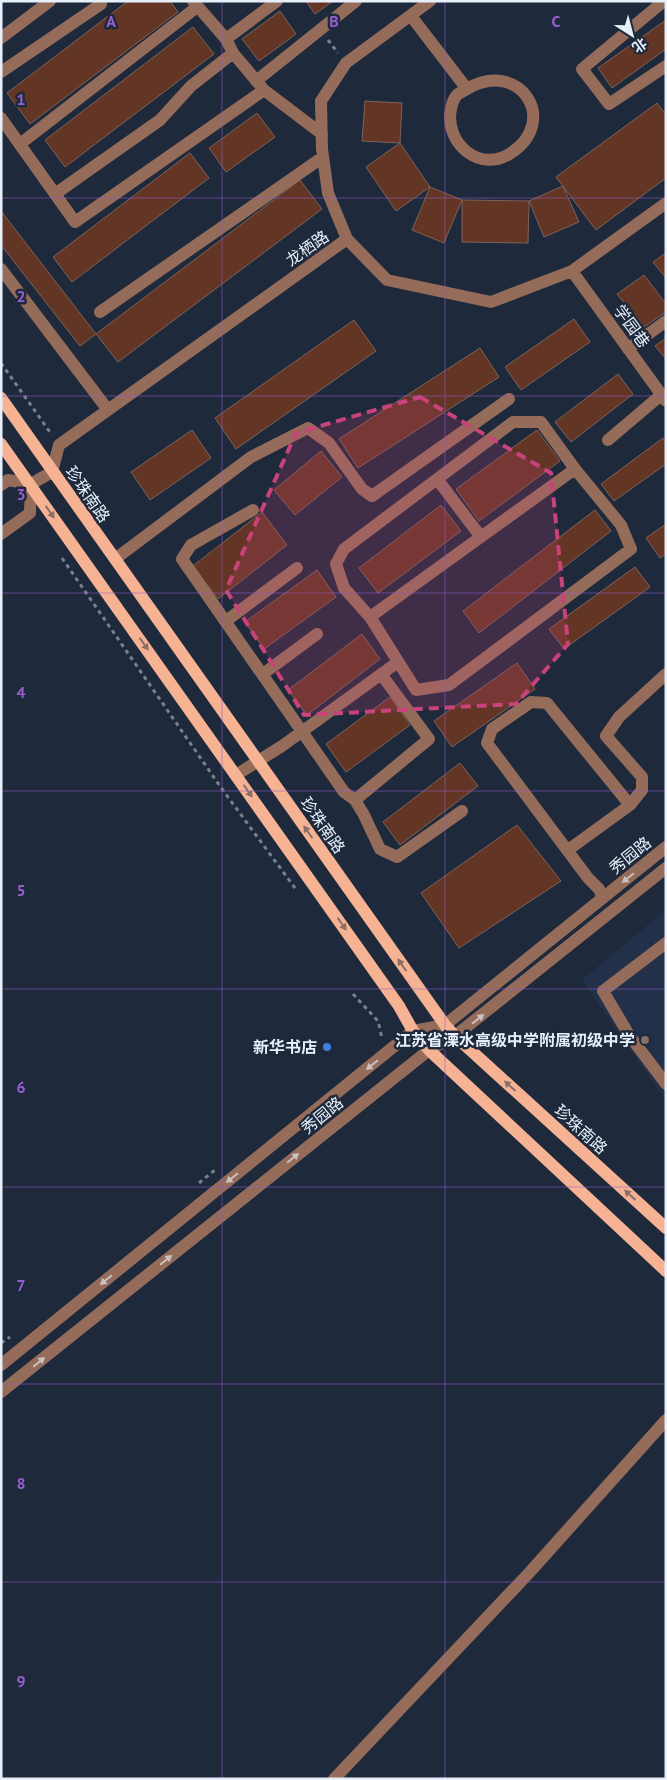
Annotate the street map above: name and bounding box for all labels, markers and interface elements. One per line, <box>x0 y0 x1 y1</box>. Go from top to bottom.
north arrow <box>607 10 657 60</box>
text: A <box>106 11 116 31</box>
text: B <box>329 11 339 31</box>
text: C <box>552 11 561 31</box>
text: 北 <box>629 34 651 57</box>
text: 1 <box>16 89 26 109</box>
street label: 龙栖路 <box>282 226 332 270</box>
text: 2 <box>16 286 26 306</box>
street label: 学园巷 <box>610 301 654 351</box>
street label: 珍珠南路 <box>61 462 115 526</box>
text: 3 <box>16 484 26 504</box>
one-way arrow <box>45 505 55 518</box>
one-way arrow <box>139 637 149 651</box>
text: 4 <box>16 682 26 702</box>
one-way arrow <box>243 784 253 798</box>
street label: 珍珠南路 <box>296 793 350 857</box>
one-way arrow <box>303 826 313 839</box>
street label: 秀园路 <box>605 832 655 878</box>
one-way arrow <box>622 872 635 883</box>
text: 5 <box>16 880 26 900</box>
one-way arrow <box>337 917 347 931</box>
one-way arrow <box>397 958 407 972</box>
one-way arrow <box>471 1013 484 1024</box>
place label: 江苏省溧水高级中学附属初级中学 <box>395 1030 635 1050</box>
marker: 江苏省溧水高级中学附属初级中学 <box>639 1034 651 1046</box>
place label: 新华书店 <box>253 1037 317 1057</box>
marker: 新华书店 <box>321 1041 333 1053</box>
one-way arrow <box>366 1059 379 1070</box>
text: 6 <box>16 1077 26 1097</box>
one-way arrow <box>504 1080 516 1092</box>
street label: 秀园路 <box>297 1092 347 1138</box>
street label: 珍珠南路 <box>551 1100 611 1158</box>
one-way arrow <box>286 1153 299 1164</box>
one-way arrow <box>226 1172 239 1183</box>
one-way arrow <box>623 1190 636 1201</box>
one-way arrow <box>159 1255 172 1266</box>
text: 7 <box>16 1275 26 1295</box>
one-way arrow <box>100 1275 113 1286</box>
one-way arrow <box>32 1356 45 1367</box>
text: 8 <box>16 1473 26 1493</box>
text: 9 <box>16 1671 26 1691</box>

